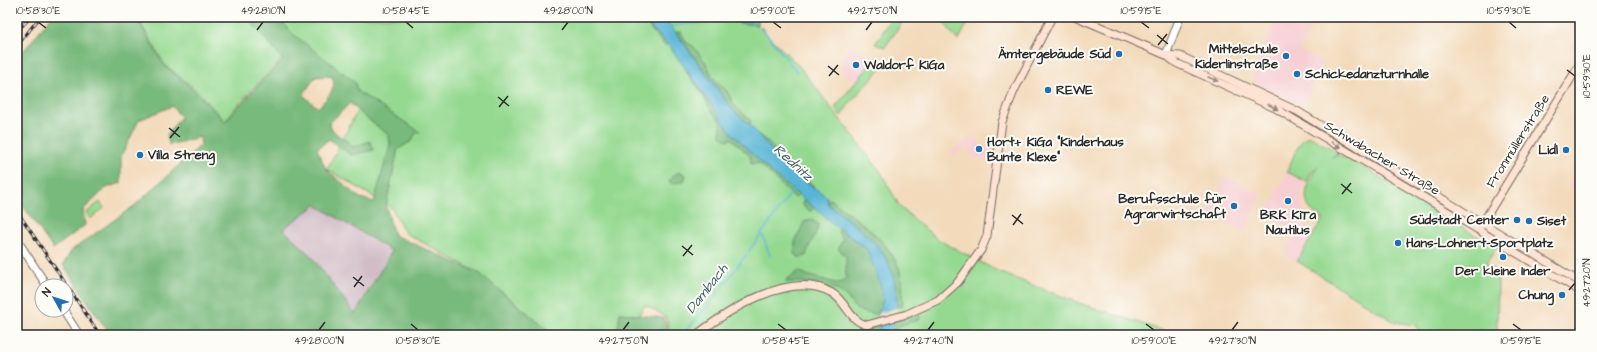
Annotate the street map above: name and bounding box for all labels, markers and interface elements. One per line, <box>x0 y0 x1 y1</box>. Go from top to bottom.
text: 10°58'30"E <box>16 4 60 18</box>
text: 49°28'10"N <box>241 4 285 18</box>
text: 10°58'45"E <box>382 4 430 18</box>
text: 49°28'00"N <box>543 4 593 18</box>
text: 10°59'00"E <box>750 4 796 18</box>
text: 49°27'50"N <box>847 4 897 18</box>
text: 10°59'15"E <box>1121 4 1161 18</box>
text: 10°59'30"E <box>1487 4 1531 18</box>
place label: Mittelschule Kiderlinstraße <box>1195 40 1278 73</box>
place label: Ämtergebäude Süd <box>998 45 1111 65</box>
marker: Ämtergebäude Süd <box>1114 49 1124 59</box>
marker: Mittelschule Kiderlinstraße <box>1281 51 1291 61</box>
text: 10°59'30"E <box>1580 54 1594 98</box>
place label: Waldorf KiGa <box>863 56 945 74</box>
marker: Waldorf KiGa <box>851 60 861 70</box>
place label: Schickedanzturnhalle <box>1304 65 1429 83</box>
marker: Schickedanzturnhalle <box>1292 69 1302 79</box>
one-way arrow <box>1207 77 1219 83</box>
place label: REWE <box>1056 81 1093 99</box>
marker: REWE <box>1043 85 1053 95</box>
street label: Fronmüllerstraße <box>1482 91 1554 191</box>
one-way arrow <box>1267 103 1279 110</box>
street label: Schwabacher Straße <box>1321 116 1443 200</box>
place label: Hort+ KiGa "Kinderhaus Bunte Klexe" <box>987 133 1124 166</box>
water label: Rednitz <box>769 140 818 187</box>
one-way arrow <box>1330 141 1342 148</box>
place label: Lidl <box>1538 141 1558 159</box>
marker: Hort+ KiGa "Kinderhaus Bunte Klexe" <box>974 144 984 154</box>
marker: Lidl <box>1561 145 1571 155</box>
place label: Villa Streng <box>147 146 215 166</box>
marker: Villa Streng <box>135 150 145 160</box>
place label: Berufsschule für Agrarwirtschaft <box>1118 190 1227 225</box>
marker: BRK KiTa Nautilus <box>1283 196 1293 206</box>
marker: Berufsschule für Agrarwirtschaft <box>1229 201 1239 211</box>
place label: BRK KiTa Nautilus <box>1260 206 1316 239</box>
place label: Südstadt Center <box>1409 211 1510 229</box>
place label: Siset <box>1536 212 1567 230</box>
marker: Südstadt Center <box>1512 215 1522 225</box>
marker: Siset <box>1524 216 1534 226</box>
place label: Hans-Lohnert-Sportplatz <box>1406 234 1554 253</box>
marker: Hans-Lohnert-Sportplatz <box>1393 238 1403 248</box>
marker: Der kleine Inder <box>1498 252 1508 262</box>
water label: Dambach <box>681 259 733 318</box>
text: 49°27'20"N <box>1580 259 1594 307</box>
place label: Der kleine Inder <box>1456 262 1551 280</box>
north arrow <box>34 278 74 318</box>
text: N <box>39 285 55 299</box>
place label: Chung <box>1519 286 1554 306</box>
marker: Chung <box>1557 290 1567 300</box>
text: 49°28'00"N <box>294 334 344 348</box>
text: 10°58'30"E <box>396 334 440 348</box>
text: 49°27'50"N <box>598 334 648 348</box>
text: 10°58'45"E <box>762 334 810 348</box>
text: 49°27'40"N <box>903 334 953 348</box>
text: 10°59'00"E <box>1131 334 1177 348</box>
text: 49°27'30"N <box>1208 334 1256 348</box>
text: 10°59'15"E <box>1501 334 1541 348</box>

